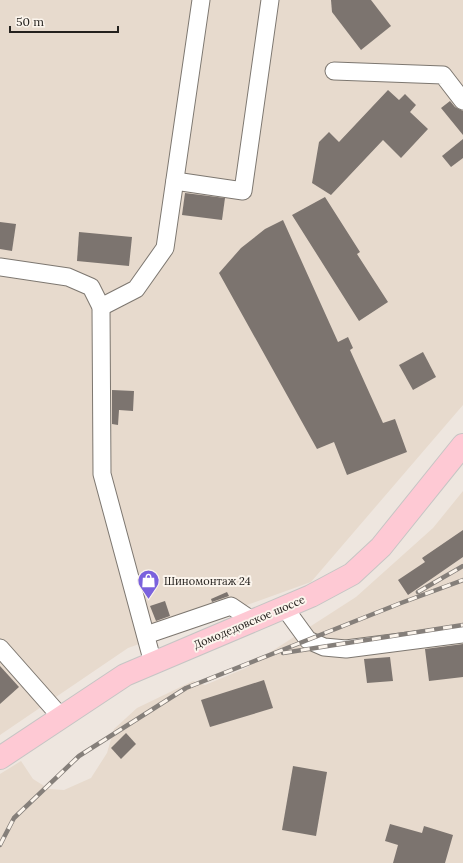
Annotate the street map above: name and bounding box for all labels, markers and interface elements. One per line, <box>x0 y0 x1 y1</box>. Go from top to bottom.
scale bar <box>10 8 118 34</box>
text: 50 m <box>16 14 44 29</box>
shop icon: Шиномонтаж 24 <box>136 568 162 601</box>
place label: Шиномонтаж 24 <box>164 574 251 588</box>
street label: Домодедовское шоссе <box>191 592 307 652</box>

